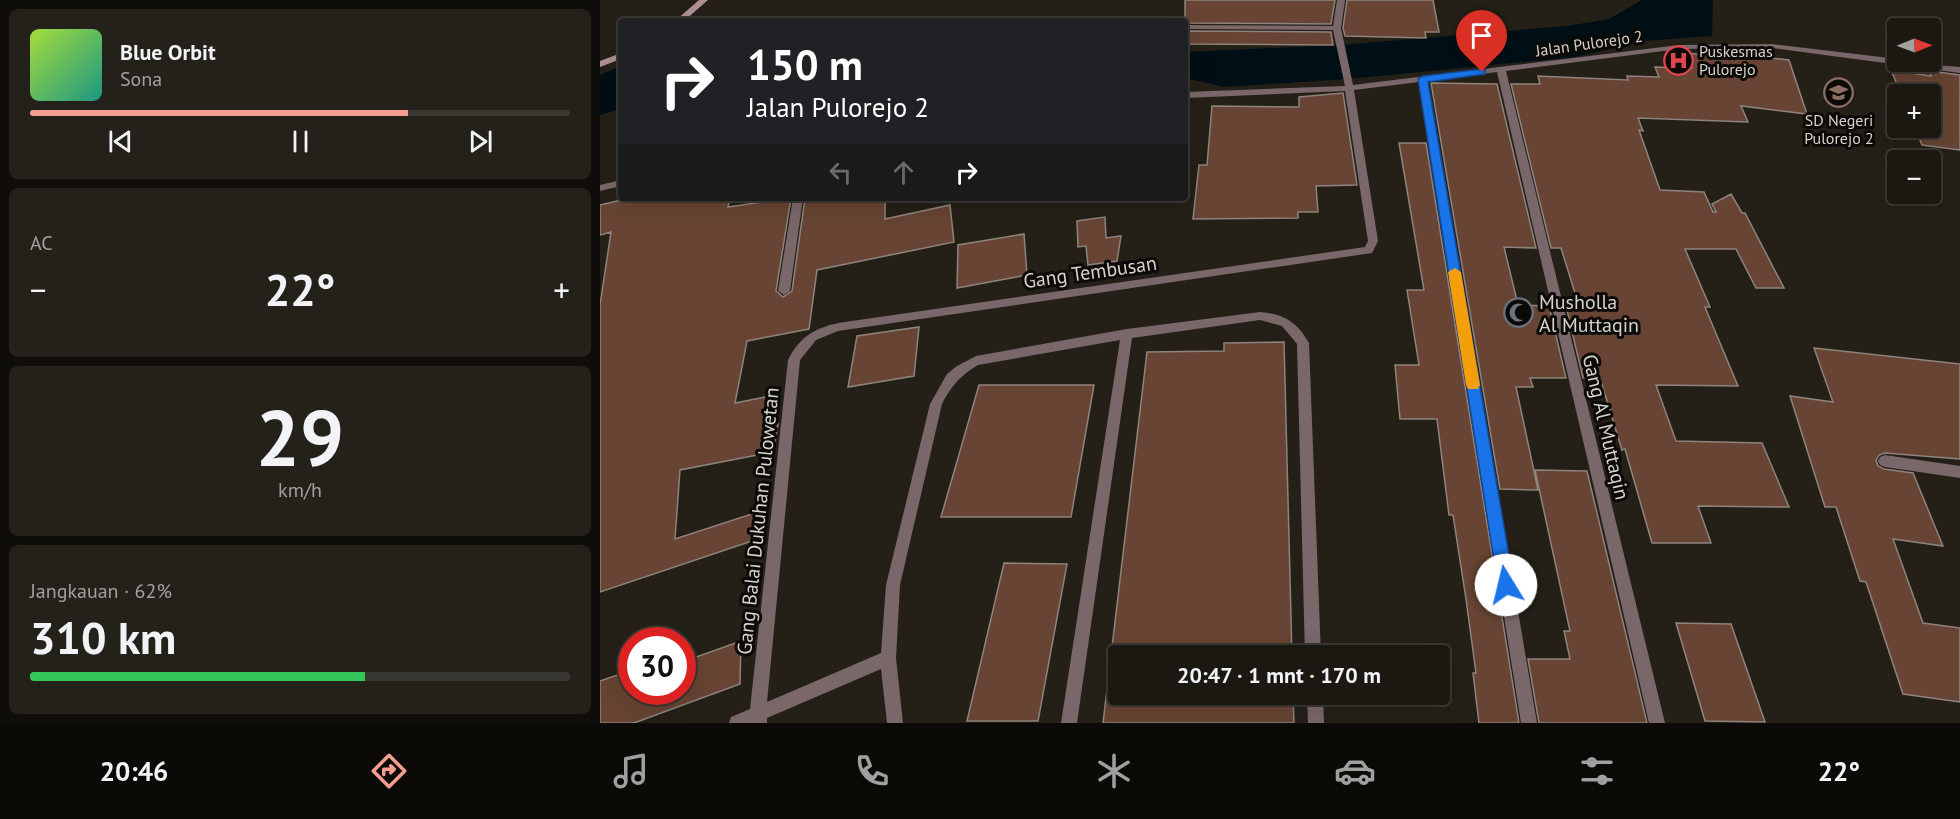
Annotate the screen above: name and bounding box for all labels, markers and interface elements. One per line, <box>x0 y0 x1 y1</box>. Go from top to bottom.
pin <box>1456 10 1507 72</box>
north arrow <box>1887 18 1941 72</box>
map controls <box>1887 18 1941 204</box>
icon: arrive <box>1465 19 1498 52</box>
street label: Jalan Pulorejo 2 <box>1533 26 1644 61</box>
text: 150 m <box>747 37 863 92</box>
text: Blue Orbit <box>120 38 216 66</box>
place label: Puskesmas Pulorejo <box>1699 41 1773 79</box>
icon: right <box>648 42 726 120</box>
hospital icon: Puskesmas Pulorejo <box>1662 44 1694 76</box>
text: Sona <box>120 66 162 92</box>
school or university icon: SD Negeri Pulorejo 2 <box>1823 76 1855 108</box>
button: + <box>1887 84 1941 138</box>
text: Jalan Pulorejo 2 <box>747 90 929 124</box>
place label: SD Negeri Pulorejo 2 <box>1804 110 1874 148</box>
icon: previous <box>104 125 137 158</box>
icon: pause <box>284 125 317 158</box>
icon: next <box>464 125 497 158</box>
button: − <box>1887 150 1941 204</box>
icon: left <box>824 156 857 189</box>
icon: ahead <box>887 156 920 189</box>
icon: right <box>950 156 983 189</box>
text: AC <box>30 230 53 256</box>
street label: Gang Tembusan <box>1022 250 1158 294</box>
text: 22° <box>265 260 335 318</box>
text: − <box>30 268 47 311</box>
text: + <box>553 268 570 311</box>
place label: Musholla Al Muttaqin <box>1539 289 1639 338</box>
mosque icon: Musholla Al Muttaqin <box>1502 297 1534 329</box>
street label: Gang Al Muttaqin <box>1577 352 1635 502</box>
street label: Gang Balai Dukuhan Pulowetan <box>731 386 785 656</box>
text: 29 <box>256 387 344 488</box>
text: km/h <box>278 477 322 503</box>
position arrow <box>1474 553 1538 617</box>
text: Jangkauan · 62% <box>30 578 172 604</box>
text: 310 km <box>30 608 176 666</box>
speed limit sign: 30 <box>618 627 696 705</box>
text: 20:47 · 1 mnt · 170 m <box>1177 661 1381 689</box>
icon: directions <box>368 750 410 792</box>
icon: music <box>610 750 652 792</box>
icon: phone <box>851 750 893 792</box>
icon: climate <box>1093 750 1135 792</box>
icon: car <box>1334 750 1376 792</box>
icon: filters <box>1576 750 1618 792</box>
text: 20:46 <box>100 754 168 788</box>
text: 22° <box>1818 754 1860 788</box>

